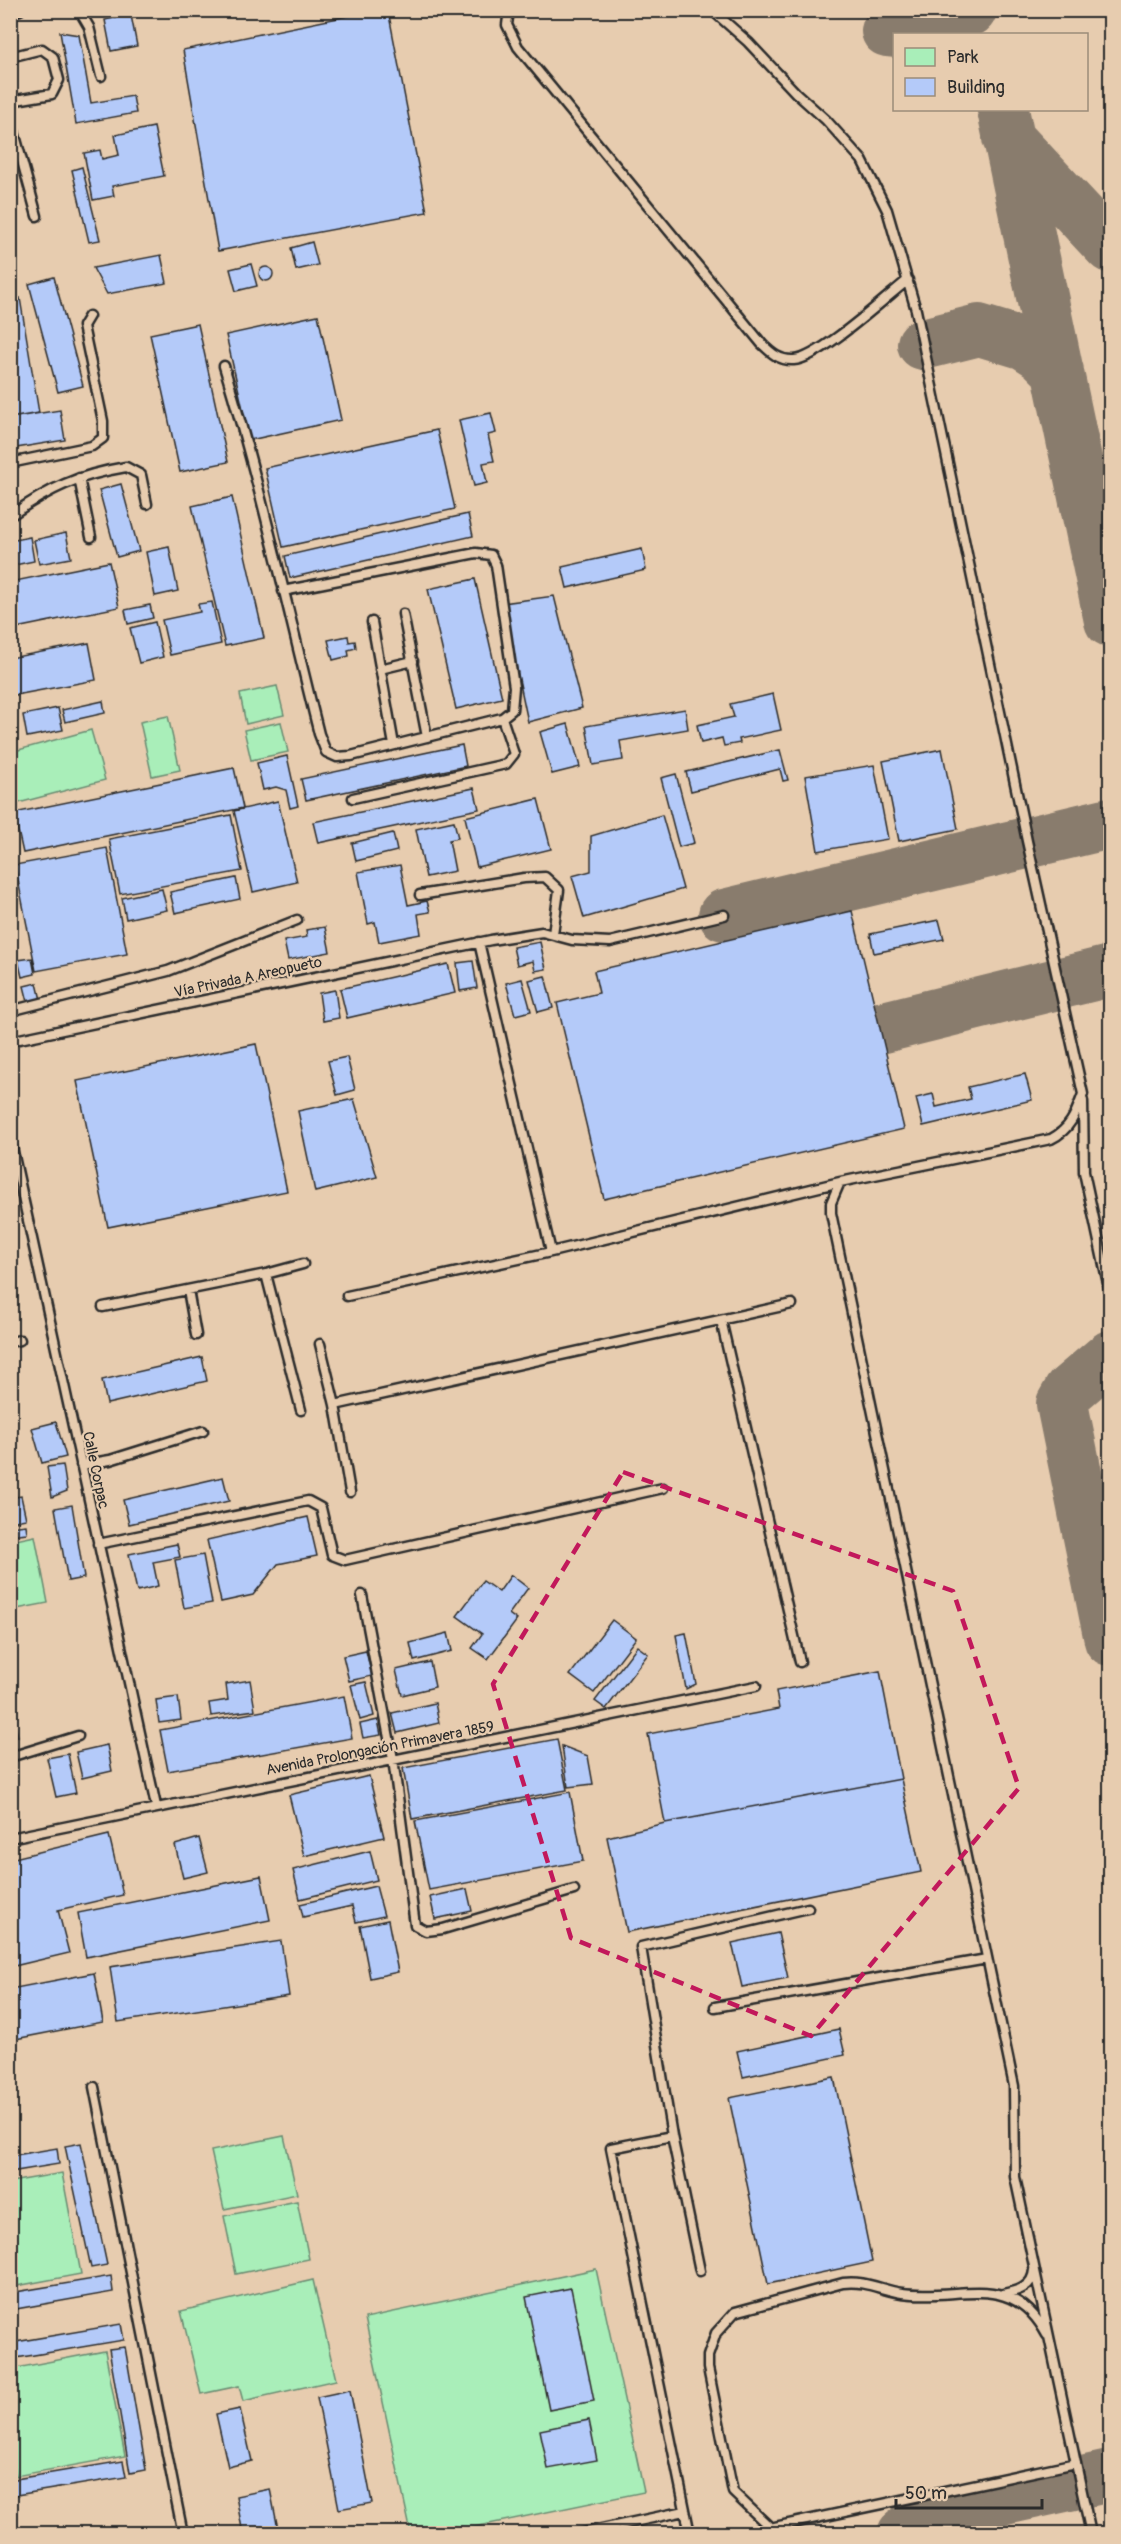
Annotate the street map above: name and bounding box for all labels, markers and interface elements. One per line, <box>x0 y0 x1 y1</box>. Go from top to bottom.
legend <box>893 33 1088 111</box>
text: Park <box>947 46 979 69</box>
text: Building <box>947 76 1005 99</box>
street label: Vía Privada A Areopueto <box>172 953 324 1002</box>
street label: Calle Corpac <box>78 1430 113 1511</box>
street label: Avenida Prolongación Primavera 1859 <box>264 1717 496 1780</box>
scale bar <box>896 2472 1042 2510</box>
text: 50 m <box>905 2482 947 2505</box>

